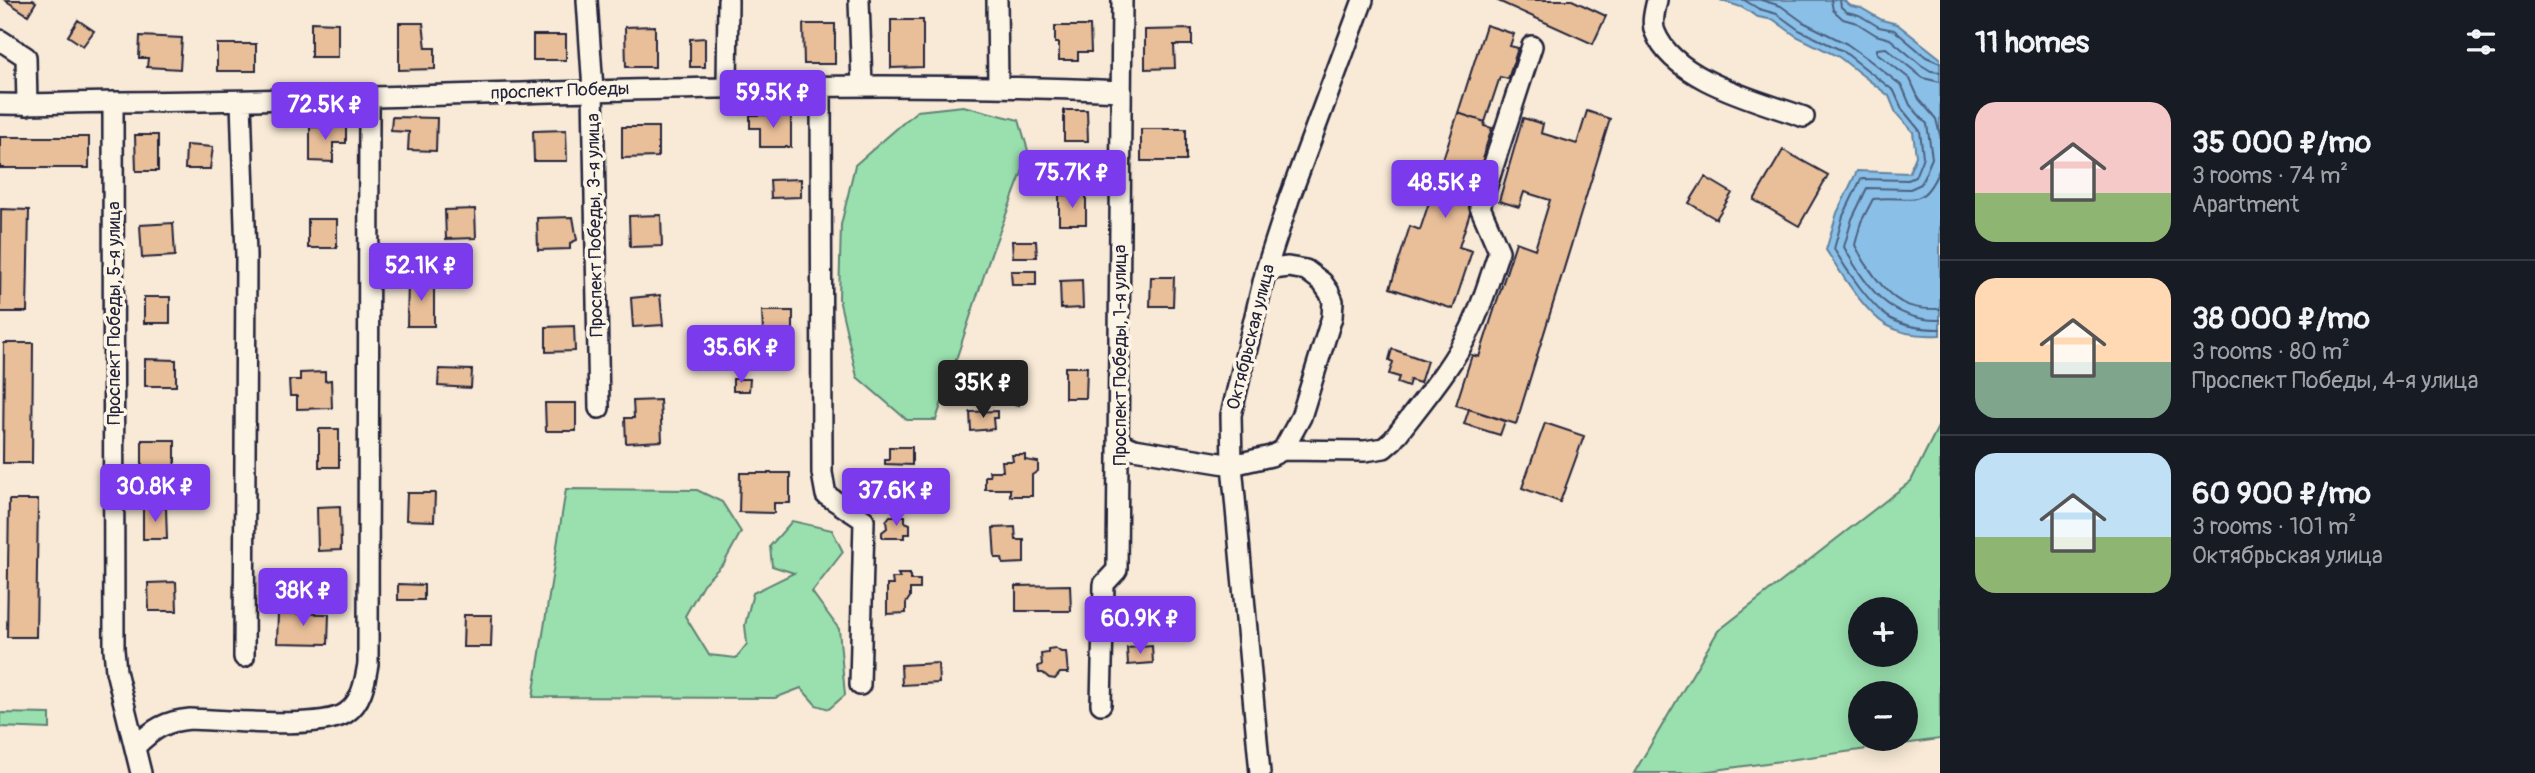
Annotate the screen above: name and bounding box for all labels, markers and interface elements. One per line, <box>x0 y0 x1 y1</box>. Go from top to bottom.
icon: filters <box>2462 23 2500 61</box>
text: 11 homes <box>1975 24 2089 61</box>
pin: 59.5K ₽ <box>708 71 838 130</box>
street label: проспект Победы <box>490 77 630 105</box>
text: 59.5K ₽ <box>736 78 810 107</box>
pin: 72.5K ₽ <box>260 82 390 142</box>
text: 72.5K ₽ <box>287 90 363 119</box>
street label: Проспект Победы, 3-я улица <box>582 113 608 337</box>
text: 35 000 ₽/mo <box>2192 124 2371 161</box>
icon: home <box>2031 130 2115 214</box>
pin: 75.7K ₽ <box>1007 150 1137 210</box>
text: 75.7K ₽ <box>1035 158 1109 187</box>
pin: 48.5K ₽ <box>1380 160 1510 220</box>
text: 3 rooms · 74 m² <box>2192 161 2348 190</box>
text: 48.5K ₽ <box>1407 168 1483 197</box>
text: Apartment <box>2192 190 2299 219</box>
street label: Проспект Победы, 5-я улица <box>103 201 126 425</box>
pin: 52.1K ₽ <box>356 244 486 303</box>
street label: Проспект Победы, 1-я улица <box>1109 245 1132 465</box>
text: 52.1K ₽ <box>385 251 457 280</box>
street label: Октябрьская улица <box>1222 262 1280 412</box>
text: 38 000 ₽/mo <box>2192 300 2370 337</box>
icon: home <box>2031 306 2115 390</box>
pin: 35.6K ₽ <box>676 326 806 385</box>
text: 35.6K ₽ <box>703 333 779 362</box>
text: 3 rooms · 80 m² <box>2192 337 2350 366</box>
pin: 35K ₽ <box>934 360 1032 420</box>
text: Проспект Победы, 4-я улица <box>2192 366 2478 395</box>
text: 35K ₽ <box>954 368 1012 397</box>
pin: 30.8K ₽ <box>90 464 220 524</box>
pin: 37.6K ₽ <box>831 468 961 528</box>
text: 30.8K ₽ <box>116 472 194 501</box>
text: 60 900 ₽/mo <box>2192 475 2371 512</box>
text: 37.6K ₽ <box>858 476 934 505</box>
icon: home <box>2031 481 2115 565</box>
text: 3 rooms · 101 m² <box>2192 512 2356 541</box>
text: Октябрьская улица <box>2192 541 2383 570</box>
pin: 38K ₽ <box>254 568 352 628</box>
text: 38K ₽ <box>274 576 332 605</box>
pin: 60.9K ₽ <box>1075 596 1205 656</box>
map controls <box>1848 597 1918 751</box>
button: + <box>1848 597 1918 667</box>
text: 60.9K ₽ <box>1101 604 1179 633</box>
button: − <box>1848 681 1918 751</box>

